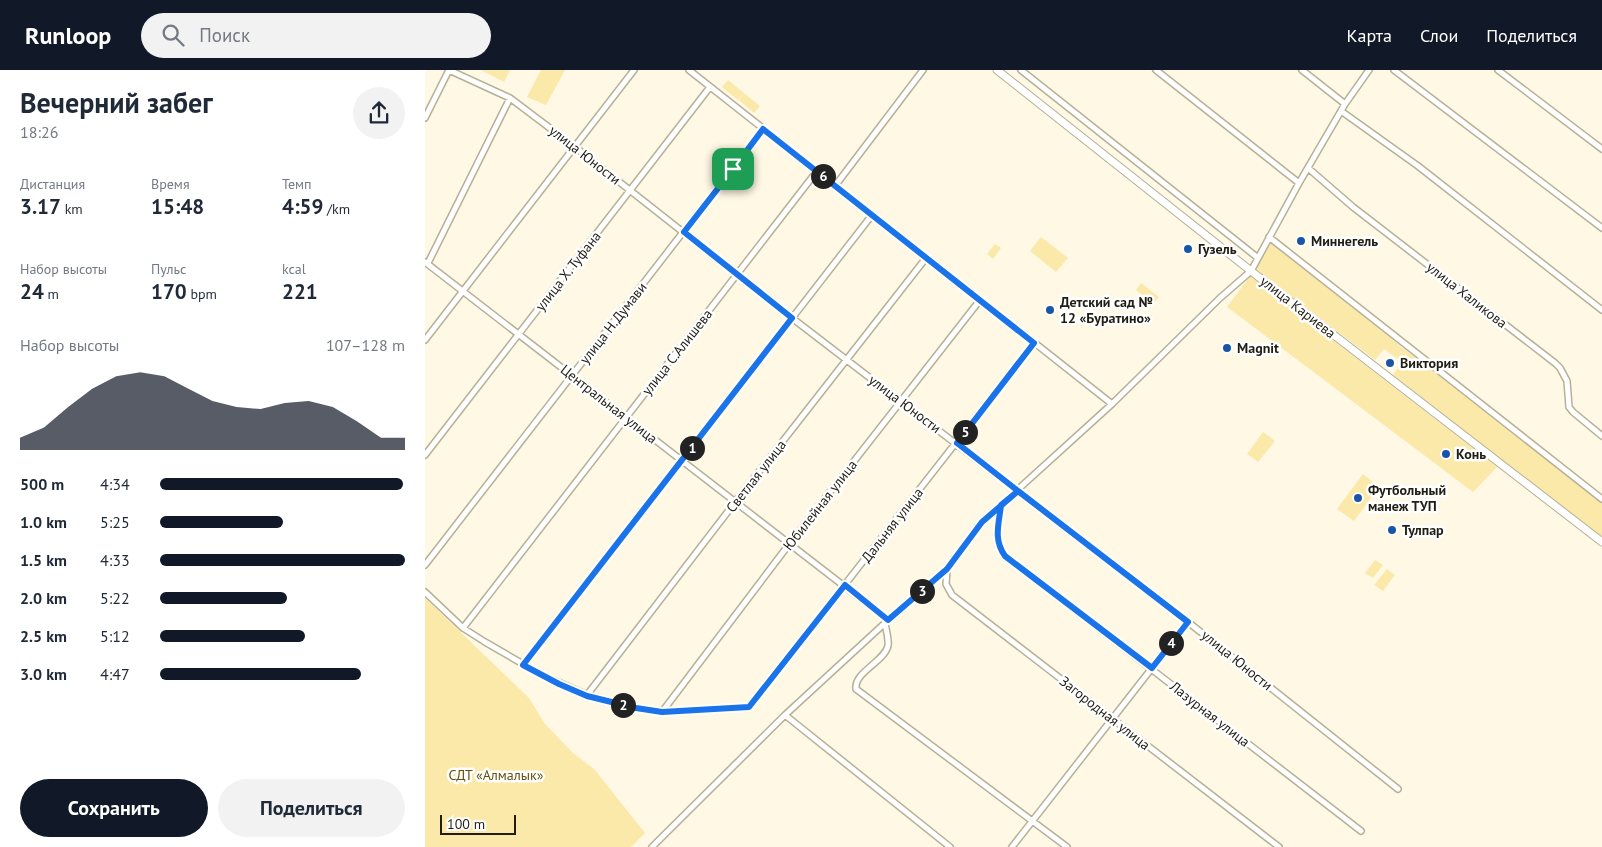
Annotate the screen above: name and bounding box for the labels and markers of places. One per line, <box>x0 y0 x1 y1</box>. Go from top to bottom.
pin <box>712 148 754 190</box>
pin: 6 <box>811 164 835 188</box>
place label: Миннегель <box>1311 232 1378 250</box>
marker: Миннегель <box>1295 235 1307 247</box>
place label: Гузель <box>1198 240 1237 258</box>
marker: Гузель <box>1182 243 1194 255</box>
place label: Детский сад № 12 «Буратино» <box>1060 293 1153 327</box>
marker: Детский сад № 12 «Буратино» <box>1044 304 1056 316</box>
place label: Magnit <box>1237 339 1279 357</box>
marker: Magnit <box>1221 342 1233 354</box>
place label: Виктория <box>1400 354 1458 372</box>
marker: Виктория <box>1384 357 1396 369</box>
pin: 5 <box>953 420 977 444</box>
pin: 1 <box>679 436 705 460</box>
place label: Конь <box>1456 445 1486 463</box>
marker: Конь <box>1440 448 1452 460</box>
place label: Футбольный манеж ТУП <box>1368 481 1446 515</box>
marker: Футбольный манеж ТУП <box>1352 492 1364 504</box>
place label: Тулпар <box>1402 521 1444 539</box>
marker: Тулпар <box>1386 524 1398 536</box>
pin: 3 <box>909 578 935 604</box>
pin: 4 <box>1159 630 1183 656</box>
pin: 2 <box>611 692 635 718</box>

